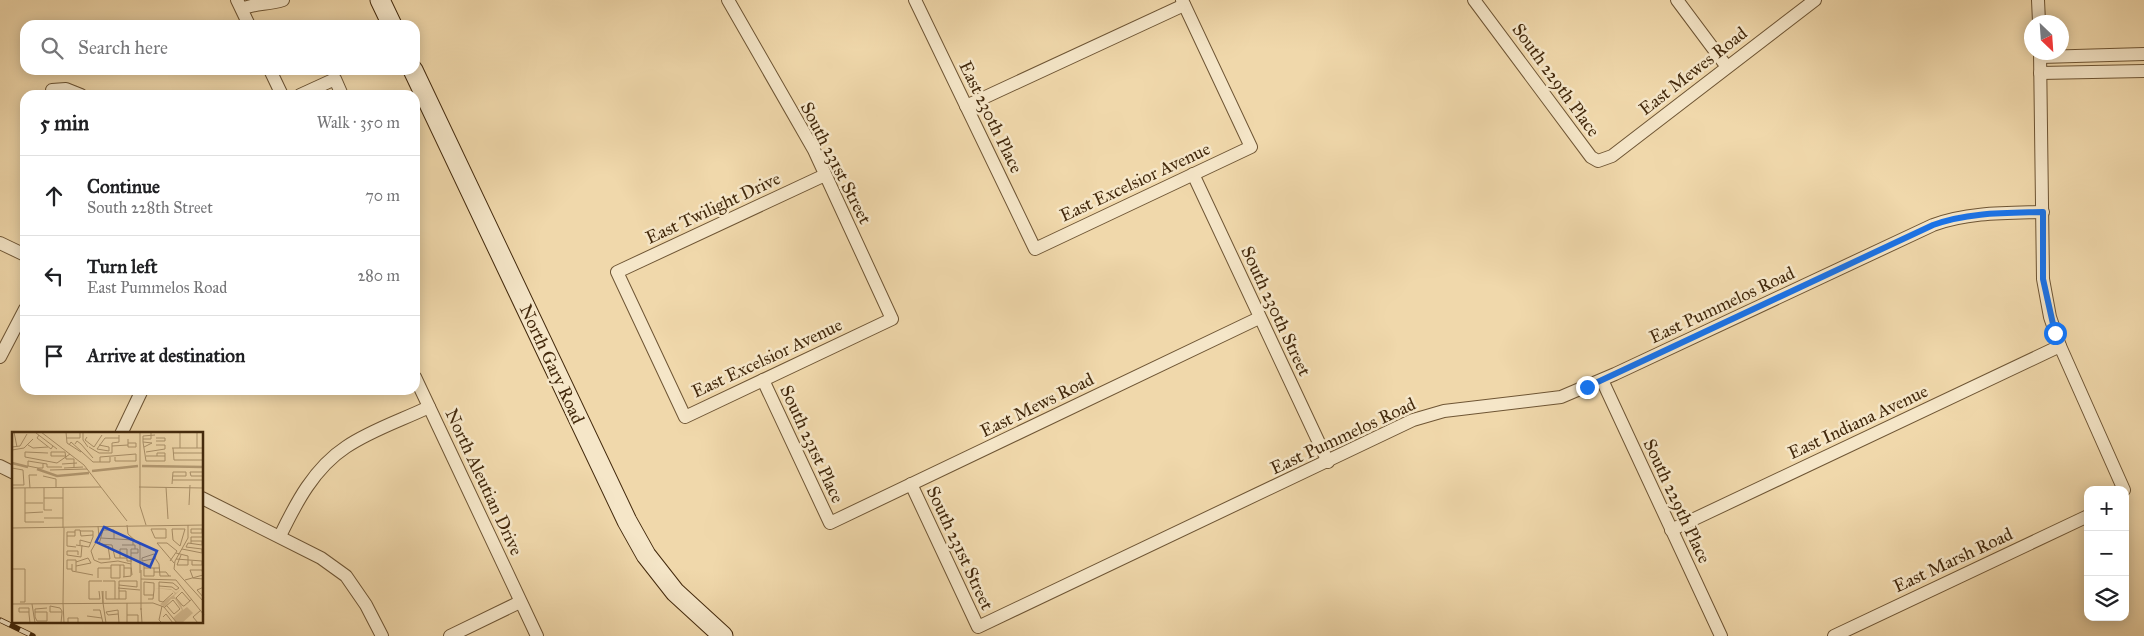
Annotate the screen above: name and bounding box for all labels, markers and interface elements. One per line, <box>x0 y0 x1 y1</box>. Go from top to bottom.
north arrow <box>2024 15 2069 60</box>
street label: South 229th Place <box>1507 19 1605 141</box>
search box <box>20 20 420 75</box>
street label: East Mewes Road <box>1635 22 1751 120</box>
icon: search <box>38 34 66 62</box>
text: Search here <box>78 36 168 59</box>
street label: East 230th Place <box>954 57 1028 177</box>
street label: South 231st Street <box>796 98 877 228</box>
text: 5 min <box>40 110 89 136</box>
text: Walk · 350 m <box>317 113 400 132</box>
street label: East Excelsior Avenue <box>1056 138 1214 226</box>
street label: East Twilight Drive <box>642 167 784 250</box>
text: Continue <box>87 175 160 198</box>
icon: ahead <box>40 182 68 210</box>
text: 70 m <box>365 186 400 205</box>
text: South 228th Street <box>87 198 213 217</box>
street label: South 230th Street <box>1236 242 1316 380</box>
text: Turn left <box>87 255 157 278</box>
icon: left <box>40 262 68 290</box>
street label: East Pummelos Road <box>1646 262 1798 348</box>
text: 280 m <box>357 266 400 285</box>
text: East Pummelos Road <box>87 278 227 297</box>
street label: North Gary Road <box>515 301 589 427</box>
street label: East Excelsior Avenue <box>688 314 846 402</box>
route start <box>2044 322 2067 345</box>
icon: arrive <box>40 342 68 370</box>
text: Arrive at destination <box>87 344 245 367</box>
street label: East Mews Road <box>977 368 1097 442</box>
route end <box>1576 376 1599 399</box>
street label: East Indiana Avenue <box>1785 380 1931 464</box>
street label: South 231st Place <box>775 382 849 506</box>
street label: East Pummelos Road <box>1267 393 1419 479</box>
street label: North Aleutian Drive <box>440 405 528 559</box>
inset map <box>12 432 204 624</box>
street label: South 229th Place <box>1639 435 1715 567</box>
street label: South 231st Street <box>922 483 999 614</box>
map controls <box>2084 486 2129 621</box>
button: + <box>2084 486 2129 531</box>
street label: East Marsh Road <box>1890 523 2016 597</box>
button: − <box>2084 531 2129 576</box>
button: layers <box>2084 576 2129 621</box>

